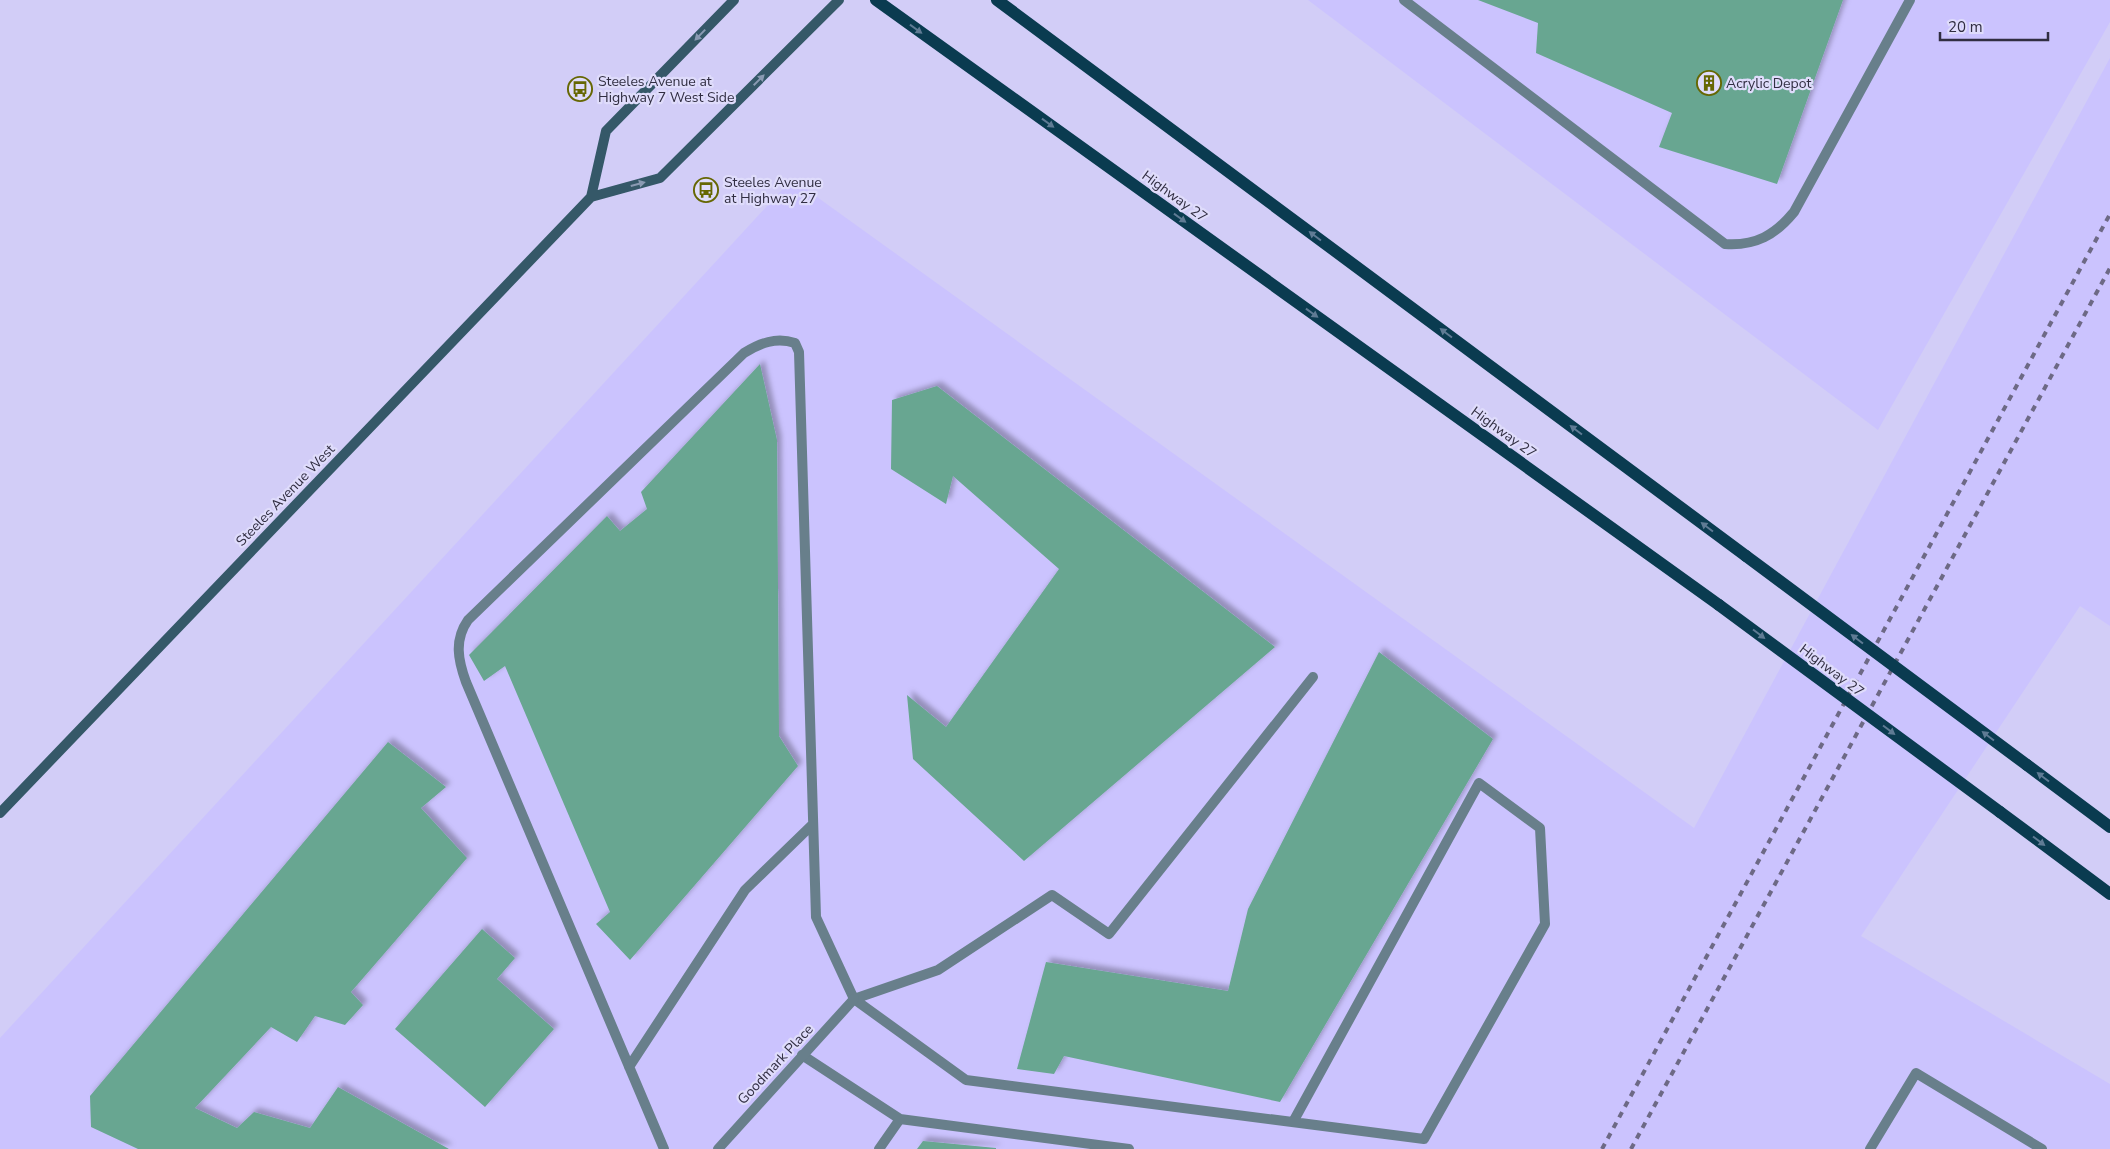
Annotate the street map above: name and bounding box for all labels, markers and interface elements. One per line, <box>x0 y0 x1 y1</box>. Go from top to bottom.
scale bar <box>1940 10 2048 42</box>
text: 20 m <box>1948 17 1983 37</box>
one-way arrow <box>909 24 922 34</box>
one-way arrow <box>694 29 706 41</box>
building icon: Acrylic Depot <box>1696 70 1722 96</box>
place label: Steeles Avenue at Highway 7 West Side <box>598 72 734 107</box>
one-way arrow <box>753 74 765 86</box>
place label: Acrylic Depot <box>1726 74 1811 93</box>
bus stop icon: Steeles Avenue at Highway 7 West Side <box>567 76 593 102</box>
one-way arrow <box>1041 118 1054 129</box>
street label: Highway 27 <box>1138 166 1211 227</box>
place label: Steeles Avenue at Highway 27 <box>724 173 822 208</box>
bus stop icon: Steeles Avenue at Highway 27 <box>693 177 719 203</box>
one-way arrow <box>630 180 645 188</box>
one-way arrow <box>1173 213 1187 223</box>
one-way arrow <box>1308 231 1322 241</box>
one-way arrow <box>1305 308 1319 318</box>
one-way arrow <box>1439 328 1453 338</box>
street label: Highway 27 <box>1467 402 1540 463</box>
one-way arrow <box>1569 425 1583 435</box>
street label: Steeles Avenue West <box>232 440 339 551</box>
one-way arrow <box>1700 522 1714 532</box>
one-way arrow <box>1752 628 1765 639</box>
one-way arrow <box>1850 634 1864 644</box>
street label: Highway 27 <box>1795 640 1868 701</box>
one-way arrow <box>1882 725 1895 736</box>
one-way arrow <box>1981 731 1995 741</box>
one-way arrow <box>2036 772 2050 782</box>
one-way arrow <box>2032 836 2045 847</box>
street label: Goodmark Place <box>733 1020 817 1109</box>

